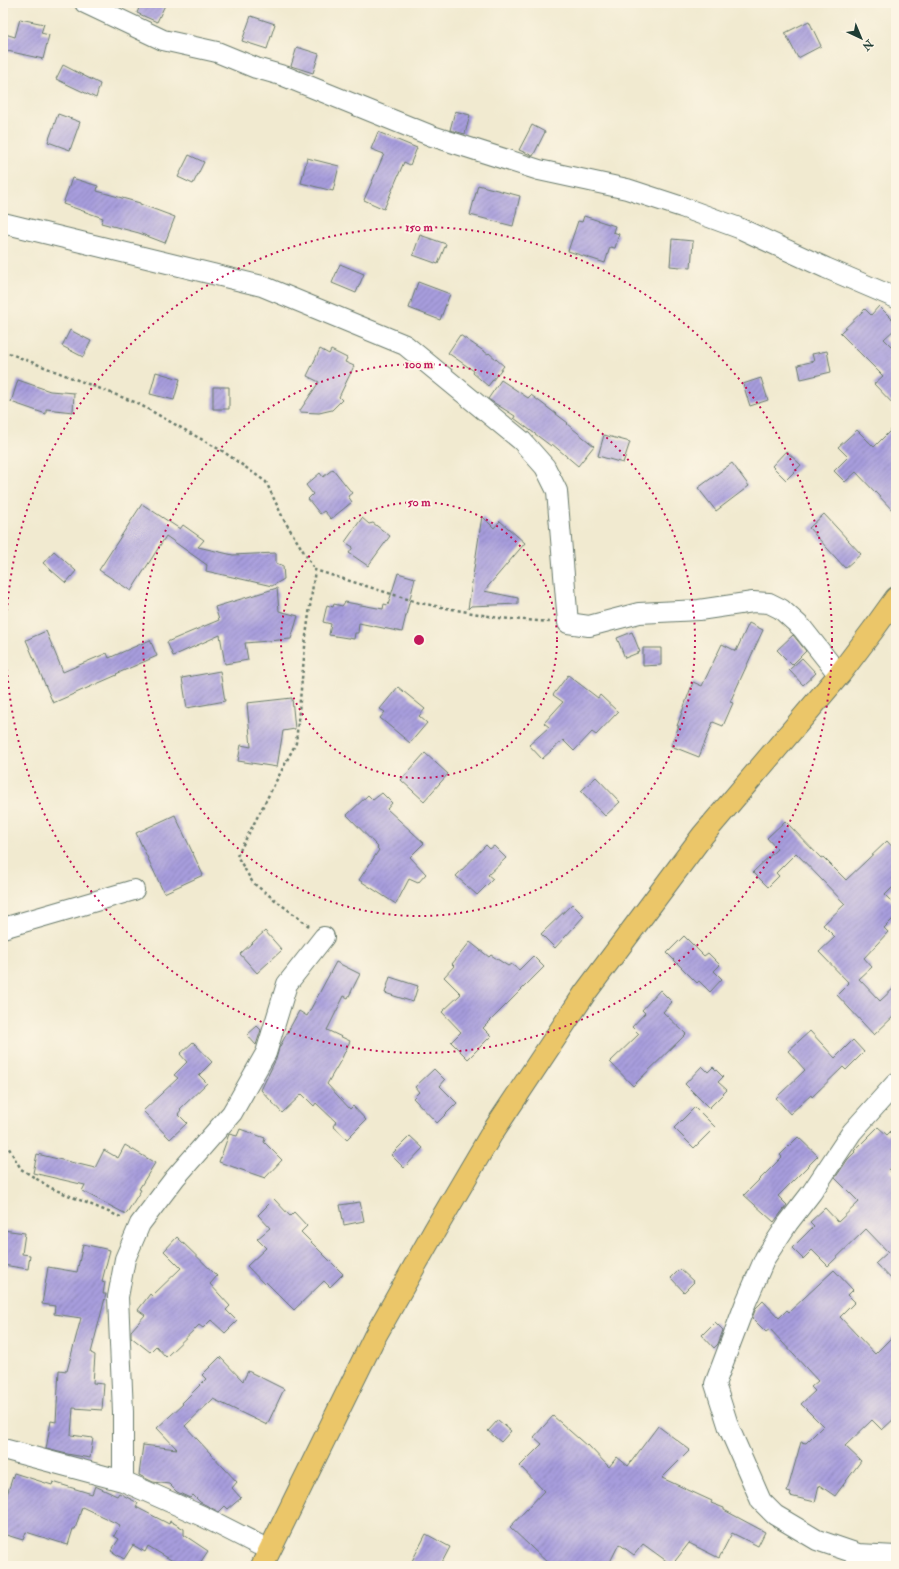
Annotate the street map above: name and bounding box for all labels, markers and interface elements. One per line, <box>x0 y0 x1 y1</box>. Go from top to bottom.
north arrow <box>841 18 881 58</box>
text: N <box>859 36 876 54</box>
text: 150 m <box>405 220 433 235</box>
text: 100 m <box>405 357 434 372</box>
text: 50 m <box>407 495 431 510</box>
centre of rings <box>412 633 426 647</box>

